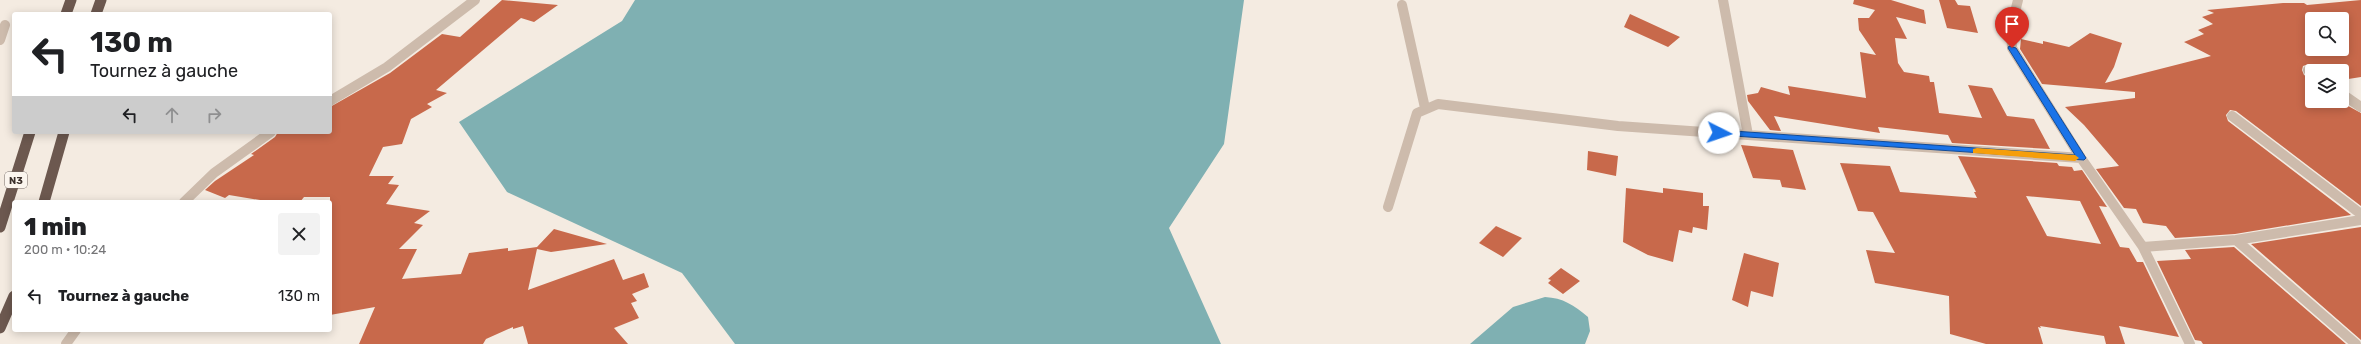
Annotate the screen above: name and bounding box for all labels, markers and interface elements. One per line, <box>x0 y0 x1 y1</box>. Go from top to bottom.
pin <box>1995 7.0 2029 48</box>
map controls <box>2305 12 2349 108</box>
button: search <box>2305 12 2349 56</box>
icon: arrive <box>2001 13 2023 35</box>
text: 130 m <box>90 26 173 59</box>
icon: left <box>24 28 76 80</box>
text: Tournez à gauche <box>90 60 238 82</box>
button: layers <box>2305 64 2349 108</box>
icon: left <box>119 104 141 126</box>
icon: ahead <box>161 104 183 126</box>
icon: right <box>203 104 225 126</box>
position arrow <box>1698 112 1740 154</box>
road number: N3 <box>5 172 27 188</box>
text: 1 min <box>24 213 87 241</box>
button: close <box>278 213 320 255</box>
text: 200 m · 10:24 <box>24 242 106 257</box>
icon: left <box>24 285 46 307</box>
text: Tournez à gauche <box>58 287 189 305</box>
text: 130 m <box>278 287 320 305</box>

